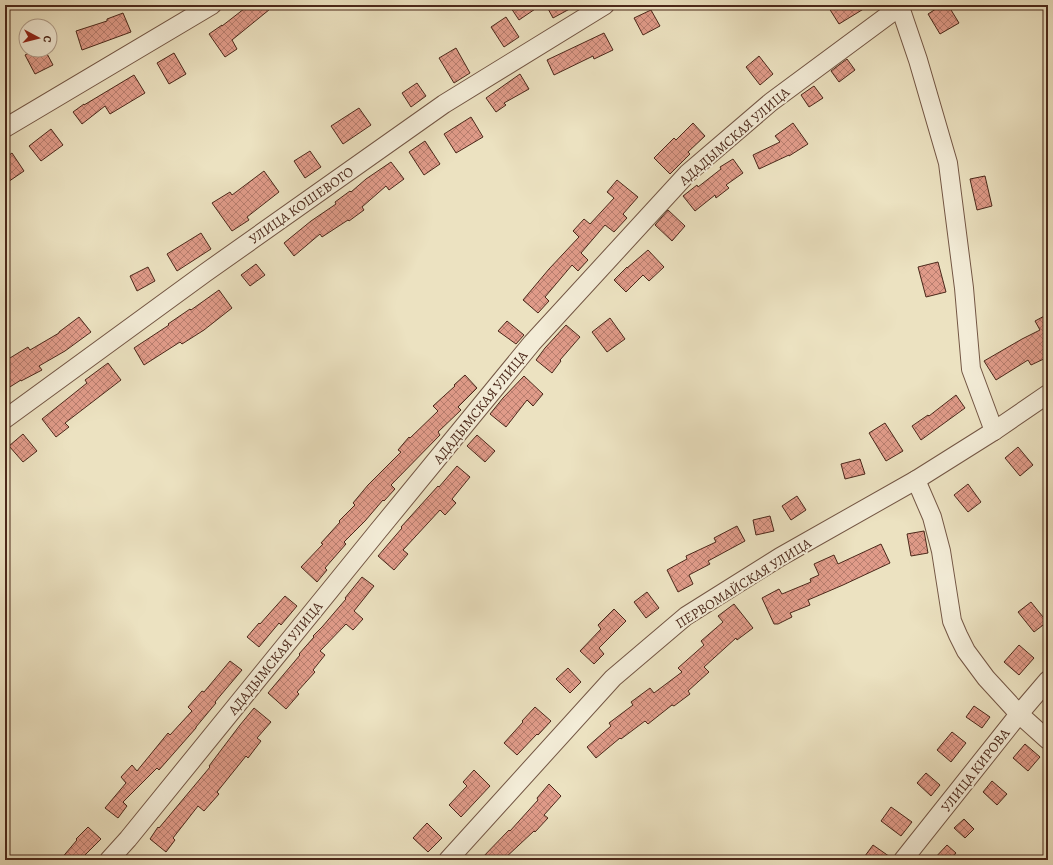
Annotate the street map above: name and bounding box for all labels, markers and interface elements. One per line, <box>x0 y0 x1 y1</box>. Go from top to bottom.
north arrow <box>18 18 58 58</box>
text: С <box>40 35 55 44</box>
street label: АДАДЫМСКАЯ УЛИЦА <box>674 83 794 190</box>
street label: УЛИЦА КОШЕВОГО <box>245 162 358 249</box>
street label: АДАДЫМСКАЯ УЛИЦА <box>428 346 533 469</box>
street label: ПЕРВОМАЙСКАЯ УЛИЦА <box>672 533 816 633</box>
street label: АДАДЫМСКАЯ УЛИЦА <box>223 597 328 720</box>
street label: УЛИЦА КИРОВА <box>937 724 1015 816</box>

